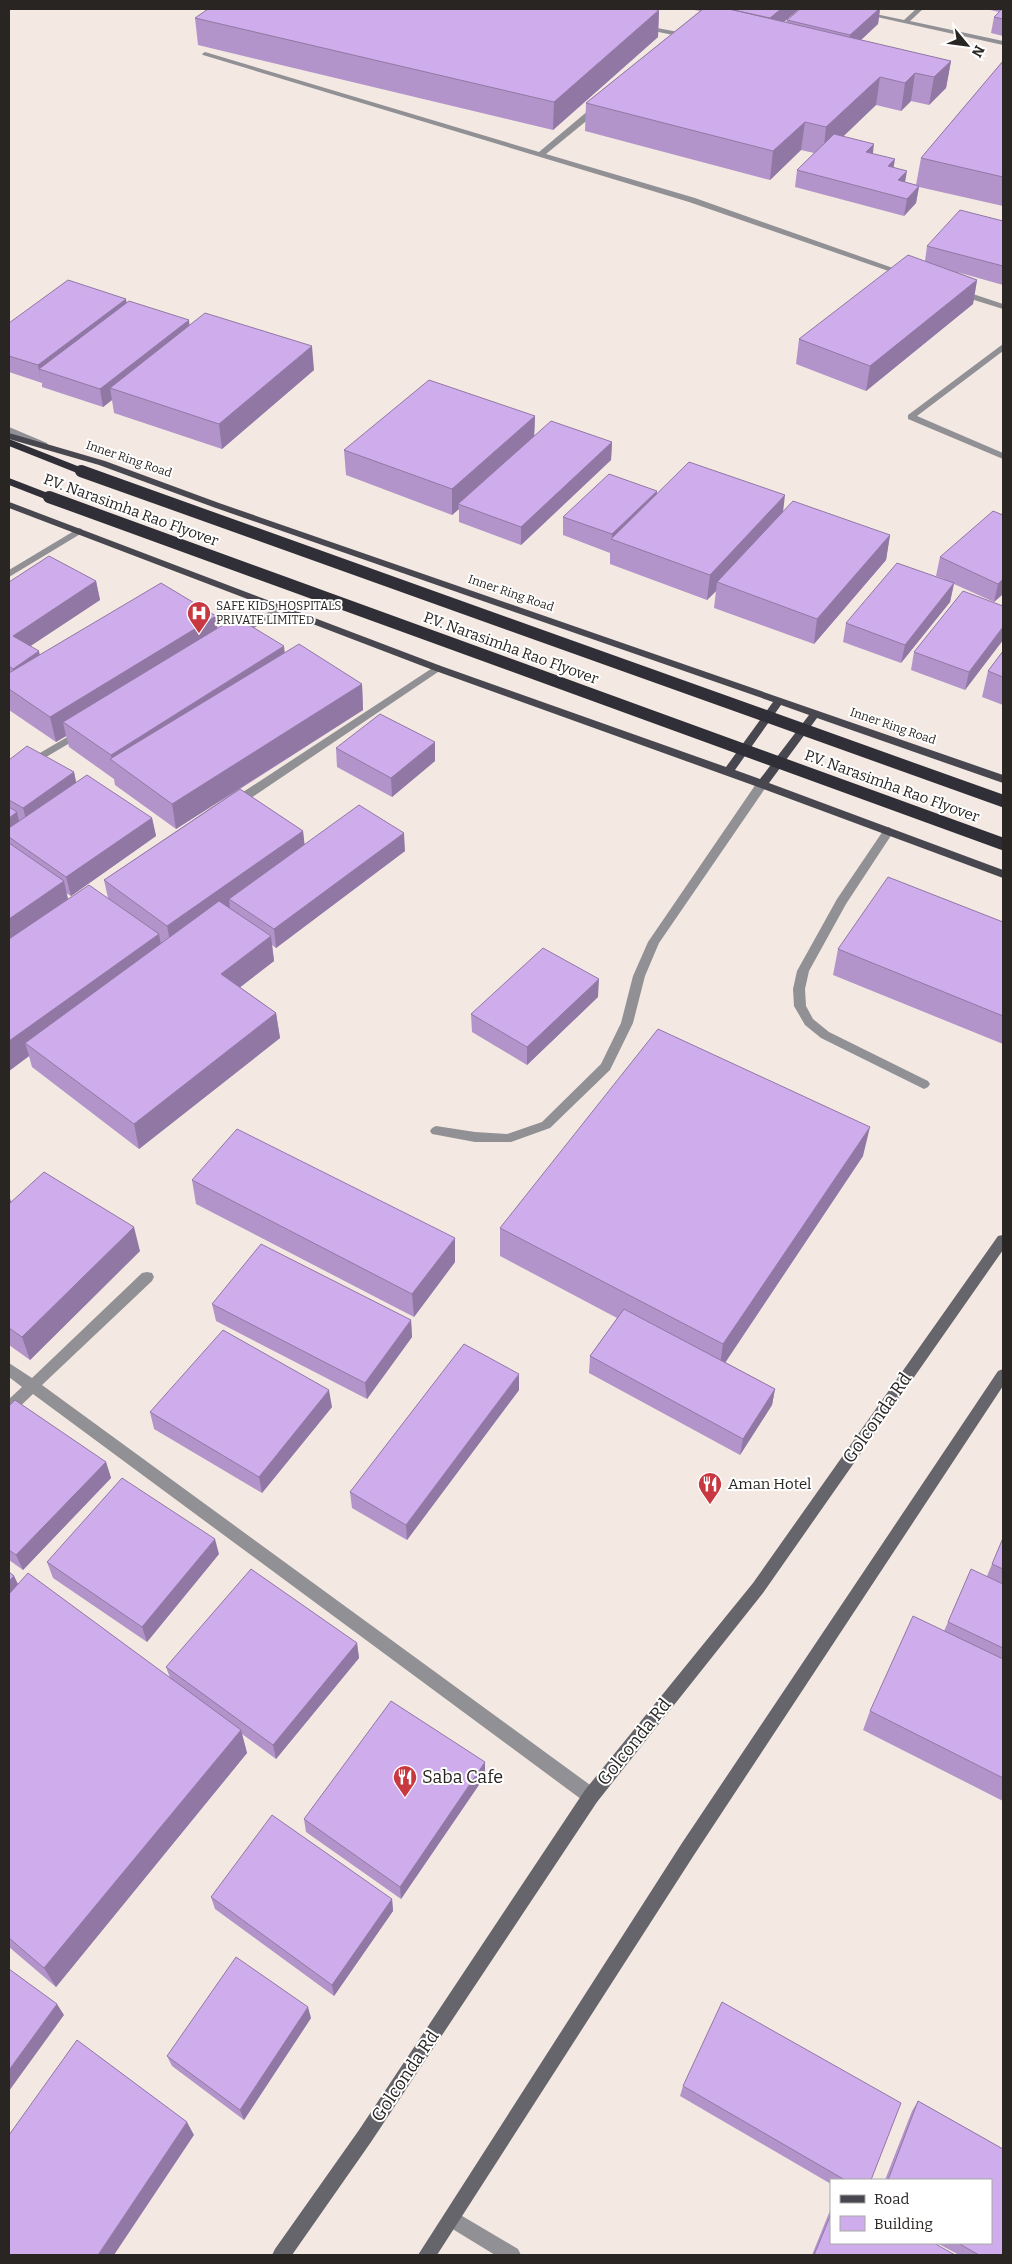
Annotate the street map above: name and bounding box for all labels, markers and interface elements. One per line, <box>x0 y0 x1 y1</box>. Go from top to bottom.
north arrow <box>942 20 992 70</box>
text: N <box>968 42 988 60</box>
street label: Inner Ring Road <box>84 438 174 480</box>
street label: P.V. Narasimha Rao Flyover <box>41 470 221 550</box>
street label: Inner Ring Road <box>466 572 556 614</box>
place label: SAFE KIDS HOSPITALS PRIVATE LIMITED <box>216 599 341 627</box>
hospital icon: SAFE KIDS HOSPITALS PRIVATE LIMITED <box>186 600 212 634</box>
street label: P.V. Narasimha Rao Flyover <box>421 608 601 688</box>
street label: Inner Ring Road <box>848 705 938 747</box>
street label: P.V. Narasimha Rao Flyover <box>802 746 982 826</box>
street label: Golconda Rd <box>838 1368 916 1467</box>
restaurant icon: Aman Hotel <box>697 1471 723 1505</box>
place label: Aman Hotel <box>728 1475 811 1493</box>
street label: Golconda Rd <box>592 1694 676 1790</box>
restaurant icon: Saba Cafe <box>392 1764 418 1798</box>
place label: Saba Cafe <box>422 1766 503 1788</box>
street label: Golconda Rd <box>366 2026 444 2126</box>
legend <box>830 2179 992 2244</box>
text: Road <box>874 2190 909 2208</box>
text: Building <box>874 2215 933 2233</box>

